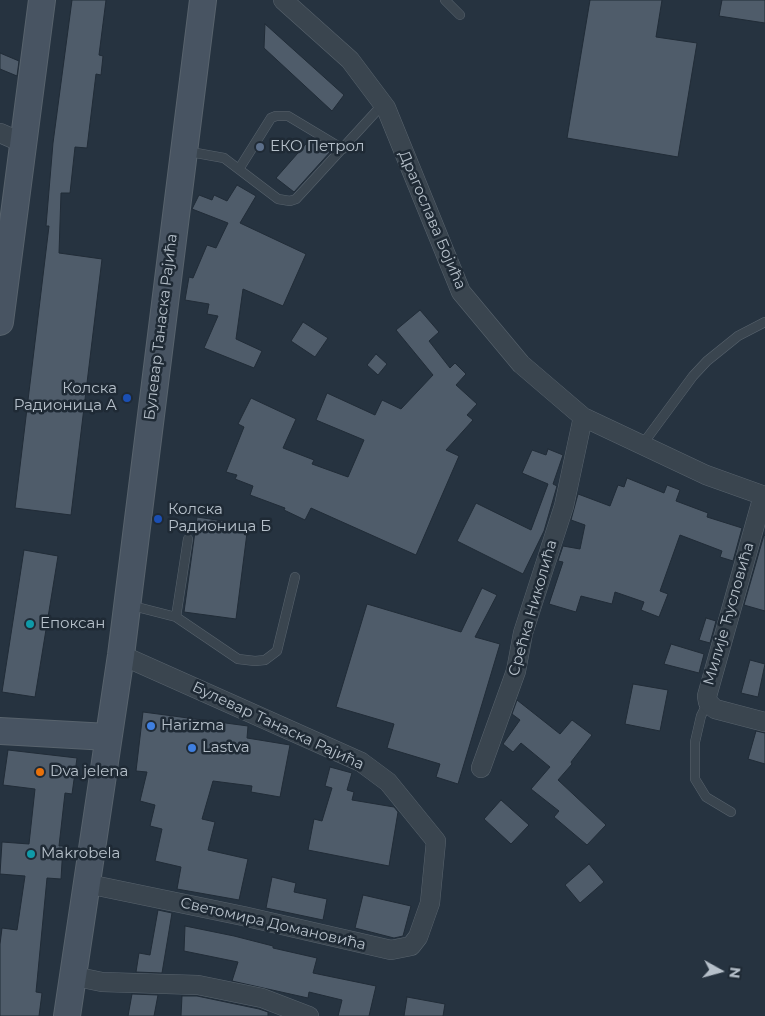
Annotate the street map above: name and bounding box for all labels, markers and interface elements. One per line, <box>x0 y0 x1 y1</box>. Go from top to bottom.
place label: ЕКО Петрол <box>270 138 364 156</box>
marker: ЕКО Петрол <box>254 141 266 153</box>
street label: Драгослава Бојића <box>395 148 469 292</box>
street label: Булевар Танаска Рајића <box>141 233 181 421</box>
place label: Колска Радионица А <box>14 380 117 415</box>
marker: Колска Радионица А <box>121 392 133 404</box>
place label: Колска Радионица Б <box>168 501 271 536</box>
marker: Колска Радионица Б <box>152 513 164 525</box>
street label: Срећка Николића <box>505 538 561 678</box>
street label: Милије Ћусловића <box>700 540 758 688</box>
place label: Епоксан <box>40 615 105 633</box>
marker: Епоксан <box>24 618 36 630</box>
street label: Булевар Танаска Рајића <box>189 678 367 774</box>
place label: Harizma <box>161 717 224 735</box>
marker: Harizma <box>145 720 157 732</box>
place label: Lastva <box>202 739 250 757</box>
marker: Lastva <box>186 742 198 754</box>
place label: Dva jelena <box>50 763 128 781</box>
marker: Dva jelena <box>34 766 46 778</box>
place label: Makrobela <box>41 845 120 863</box>
marker: Makrobela <box>25 848 37 860</box>
street label: Светомира Домановића <box>178 894 368 954</box>
north arrow <box>695 946 745 996</box>
text: N <box>725 966 745 980</box>

